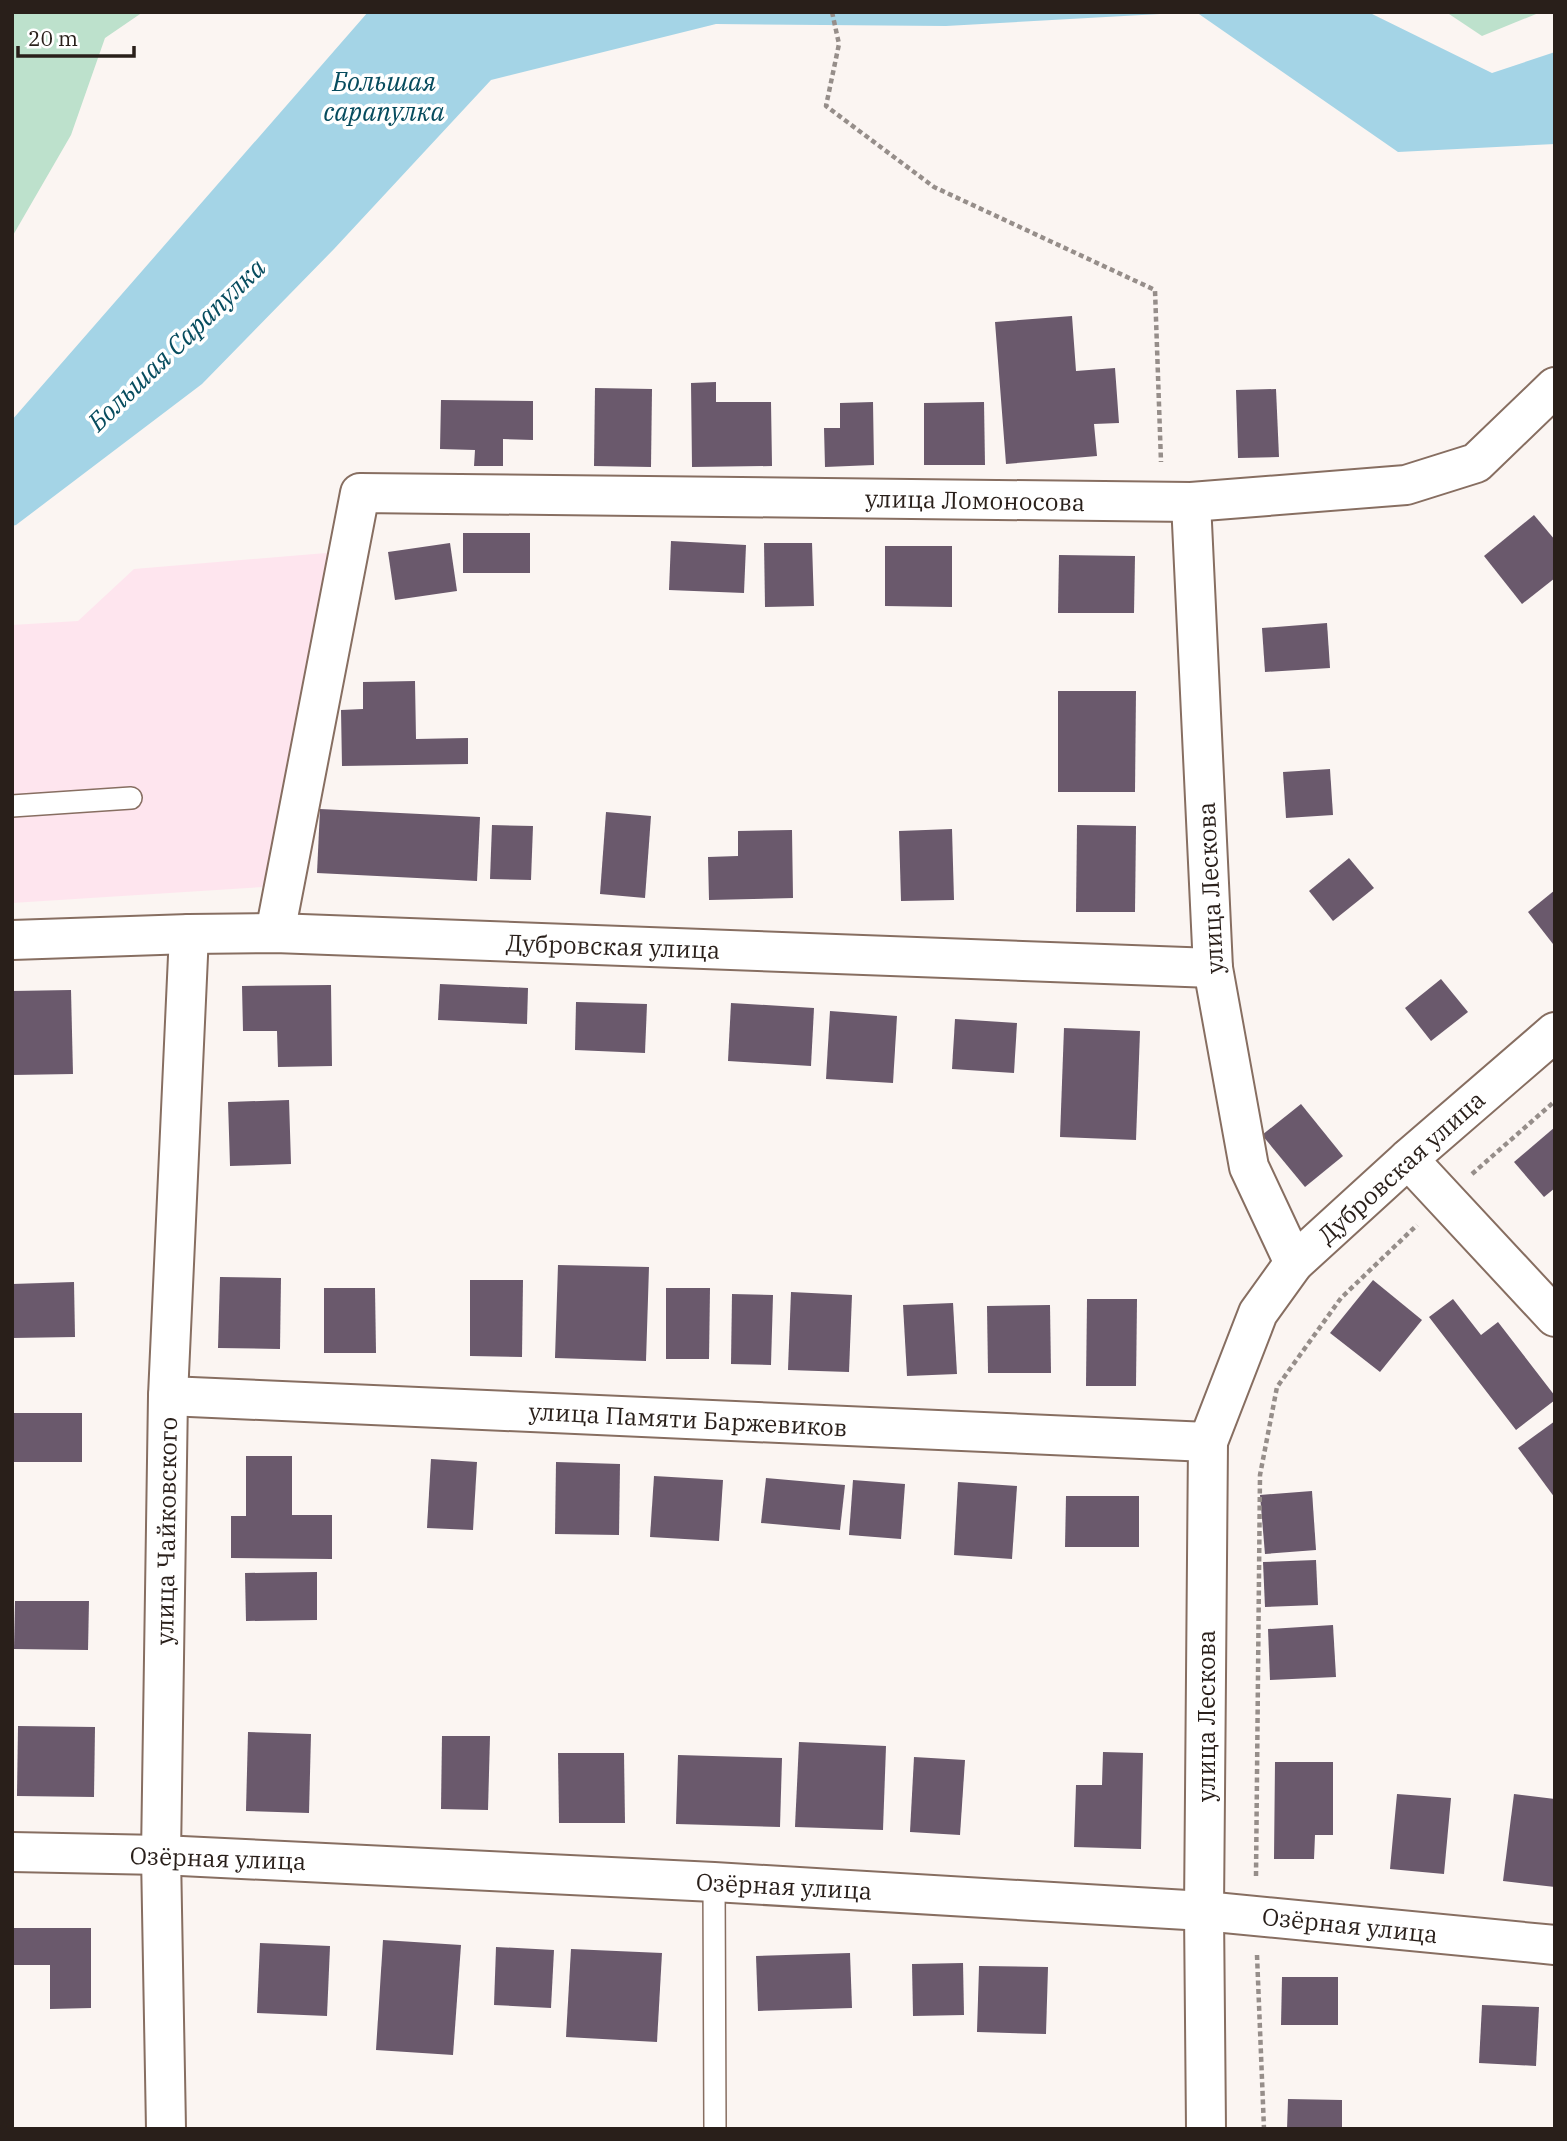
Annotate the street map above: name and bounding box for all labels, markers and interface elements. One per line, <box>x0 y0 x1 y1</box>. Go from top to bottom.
scale bar <box>18 14 133 58</box>
text: 20 m <box>28 24 78 52</box>
water label: Большая сарапулка <box>323 64 445 128</box>
water label: Большая Сарапулка <box>79 250 272 438</box>
street label: улица Ломоносова <box>865 482 1085 518</box>
street label: улица Лескова <box>1190 801 1230 975</box>
street label: Дубровская улица <box>505 926 721 966</box>
street label: Дубровская улица <box>1311 1083 1491 1251</box>
street label: улица Памяти Баржевиков <box>528 1395 848 1443</box>
street label: улица Чайковского <box>148 1417 184 1645</box>
street label: улица Лескова <box>1190 1630 1222 1802</box>
street label: Озёрная улица <box>129 1839 307 1877</box>
street label: Озёрная улица <box>695 1865 873 1907</box>
street label: Озёрная улица <box>1261 1900 1439 1950</box>

